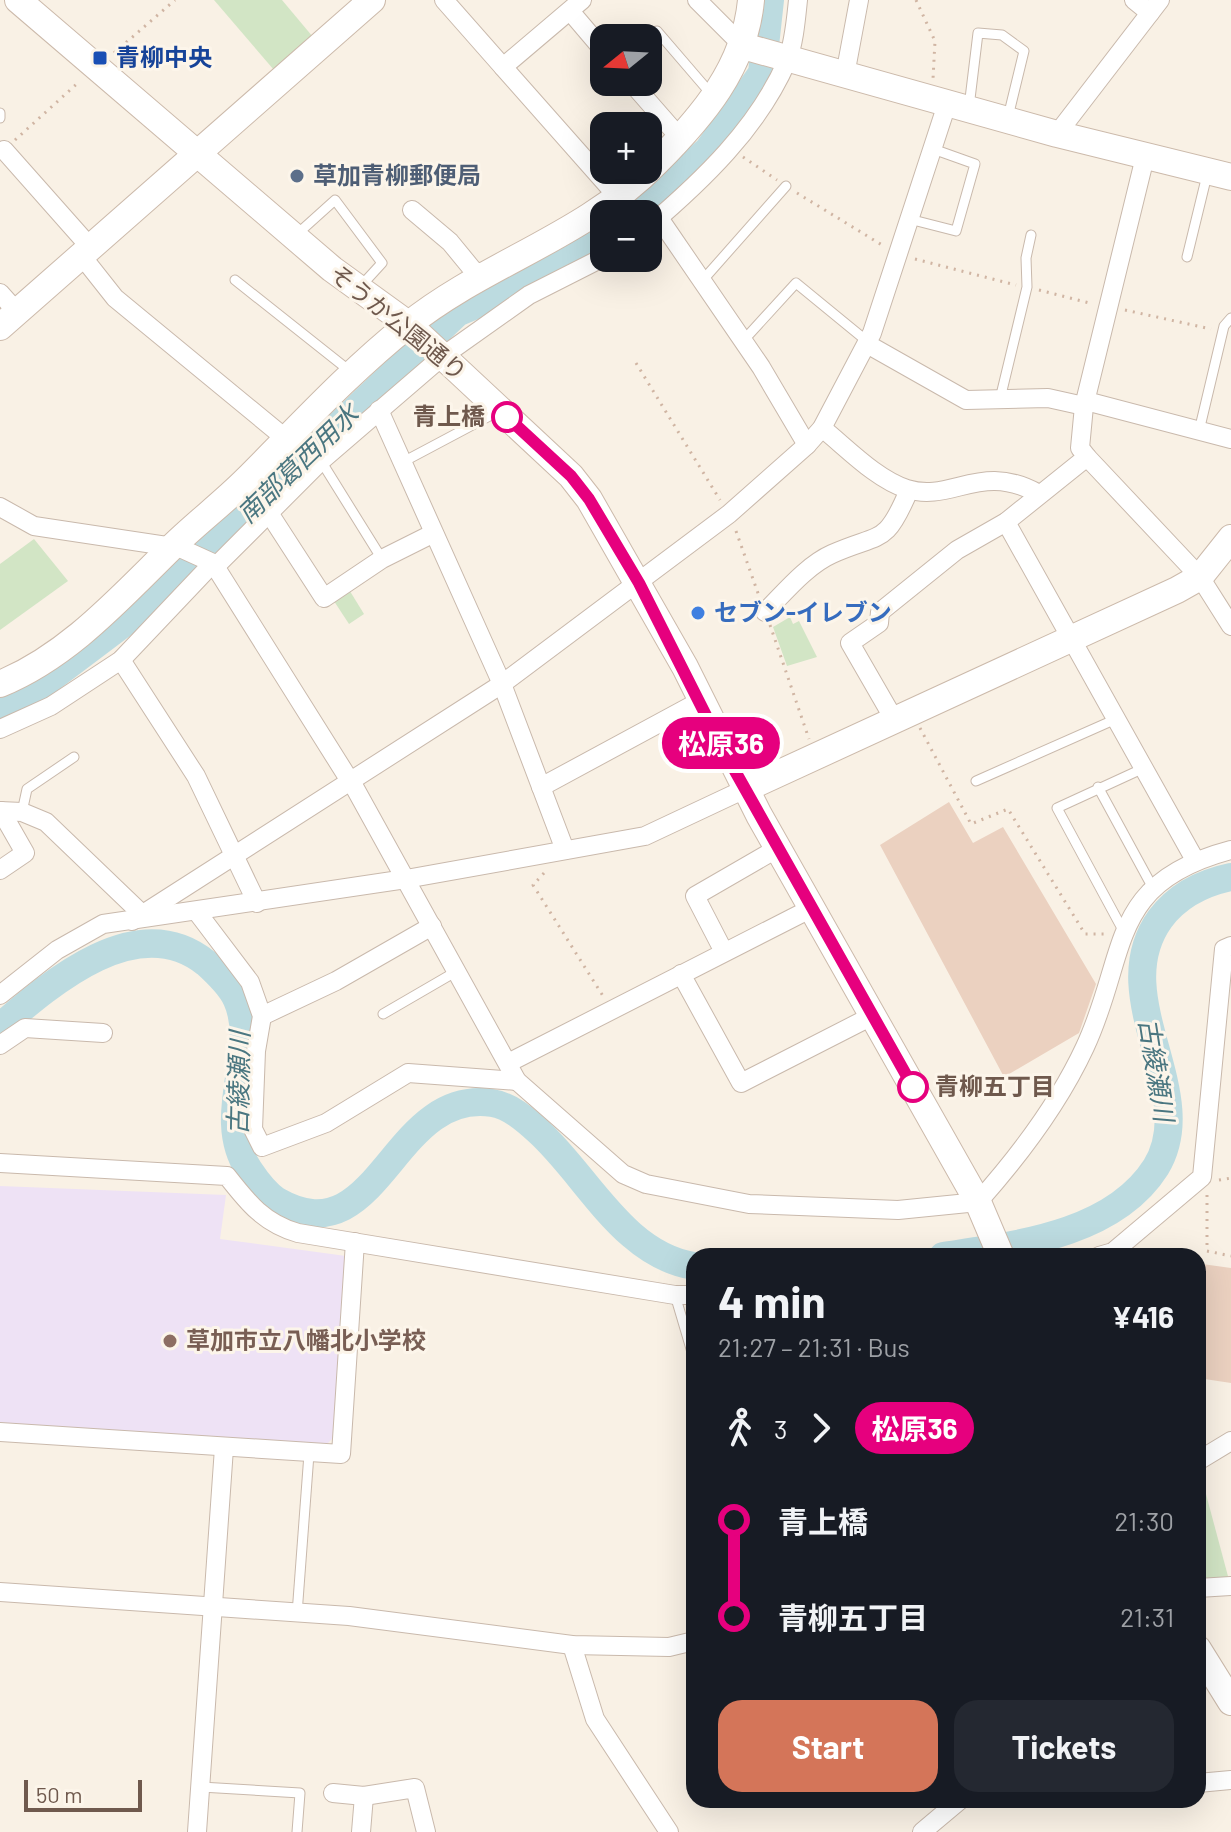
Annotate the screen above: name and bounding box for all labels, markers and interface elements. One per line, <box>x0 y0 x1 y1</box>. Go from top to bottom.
north arrow <box>590 24 662 96</box>
map controls <box>590 24 662 272</box>
place label: 青柳中央 <box>116 42 212 71</box>
marker: 青柳中央 <box>91 49 109 67</box>
button: + <box>590 112 662 184</box>
place label: 草加青柳郵便局 <box>313 160 481 189</box>
marker: 草加青柳郵便局 <box>288 167 306 185</box>
button: − <box>590 200 662 272</box>
street label: そうか公園通り <box>325 258 473 386</box>
water label: 南部葛西用水 <box>230 396 366 528</box>
place label: 青上橋 <box>413 401 485 430</box>
marker: 青上橋 <box>492 402 522 432</box>
place label: セブン-イレブン <box>714 597 892 626</box>
marker: セブン-イレブン <box>689 604 707 622</box>
line badge: 松原36 <box>665 717 777 769</box>
text: 松原36 <box>678 726 764 760</box>
water label: 古綾瀬川 <box>1134 1016 1181 1127</box>
water label: 古綾瀬川 <box>221 1028 254 1135</box>
place label: 青柳五丁目 <box>935 1071 1055 1100</box>
marker: 青柳五丁目 <box>898 1072 928 1102</box>
text: 4 min <box>718 1274 825 1327</box>
text: ¥416 <box>1111 1298 1174 1334</box>
place label: 草加市立八幡北小学校 <box>186 1325 426 1354</box>
text: 21:27 – 21:31 · Bus <box>718 1331 910 1362</box>
marker: 草加市立八幡北小学校 <box>161 1332 179 1350</box>
icon: walk <box>718 1406 762 1450</box>
icon: forward <box>799 1406 843 1450</box>
text: 松原36 <box>871 1411 958 1445</box>
text: 3 <box>774 1413 787 1444</box>
text: 青上橋 <box>778 1503 868 1539</box>
text: 21:30 <box>1114 1505 1174 1536</box>
text: 青柳五丁目 <box>778 1599 928 1635</box>
text: 21:31 <box>1120 1601 1174 1632</box>
button: Start <box>718 1700 938 1792</box>
button: Tickets <box>954 1700 1174 1792</box>
scale bar <box>24 1776 142 1812</box>
text: 50 m <box>36 1781 82 1807</box>

